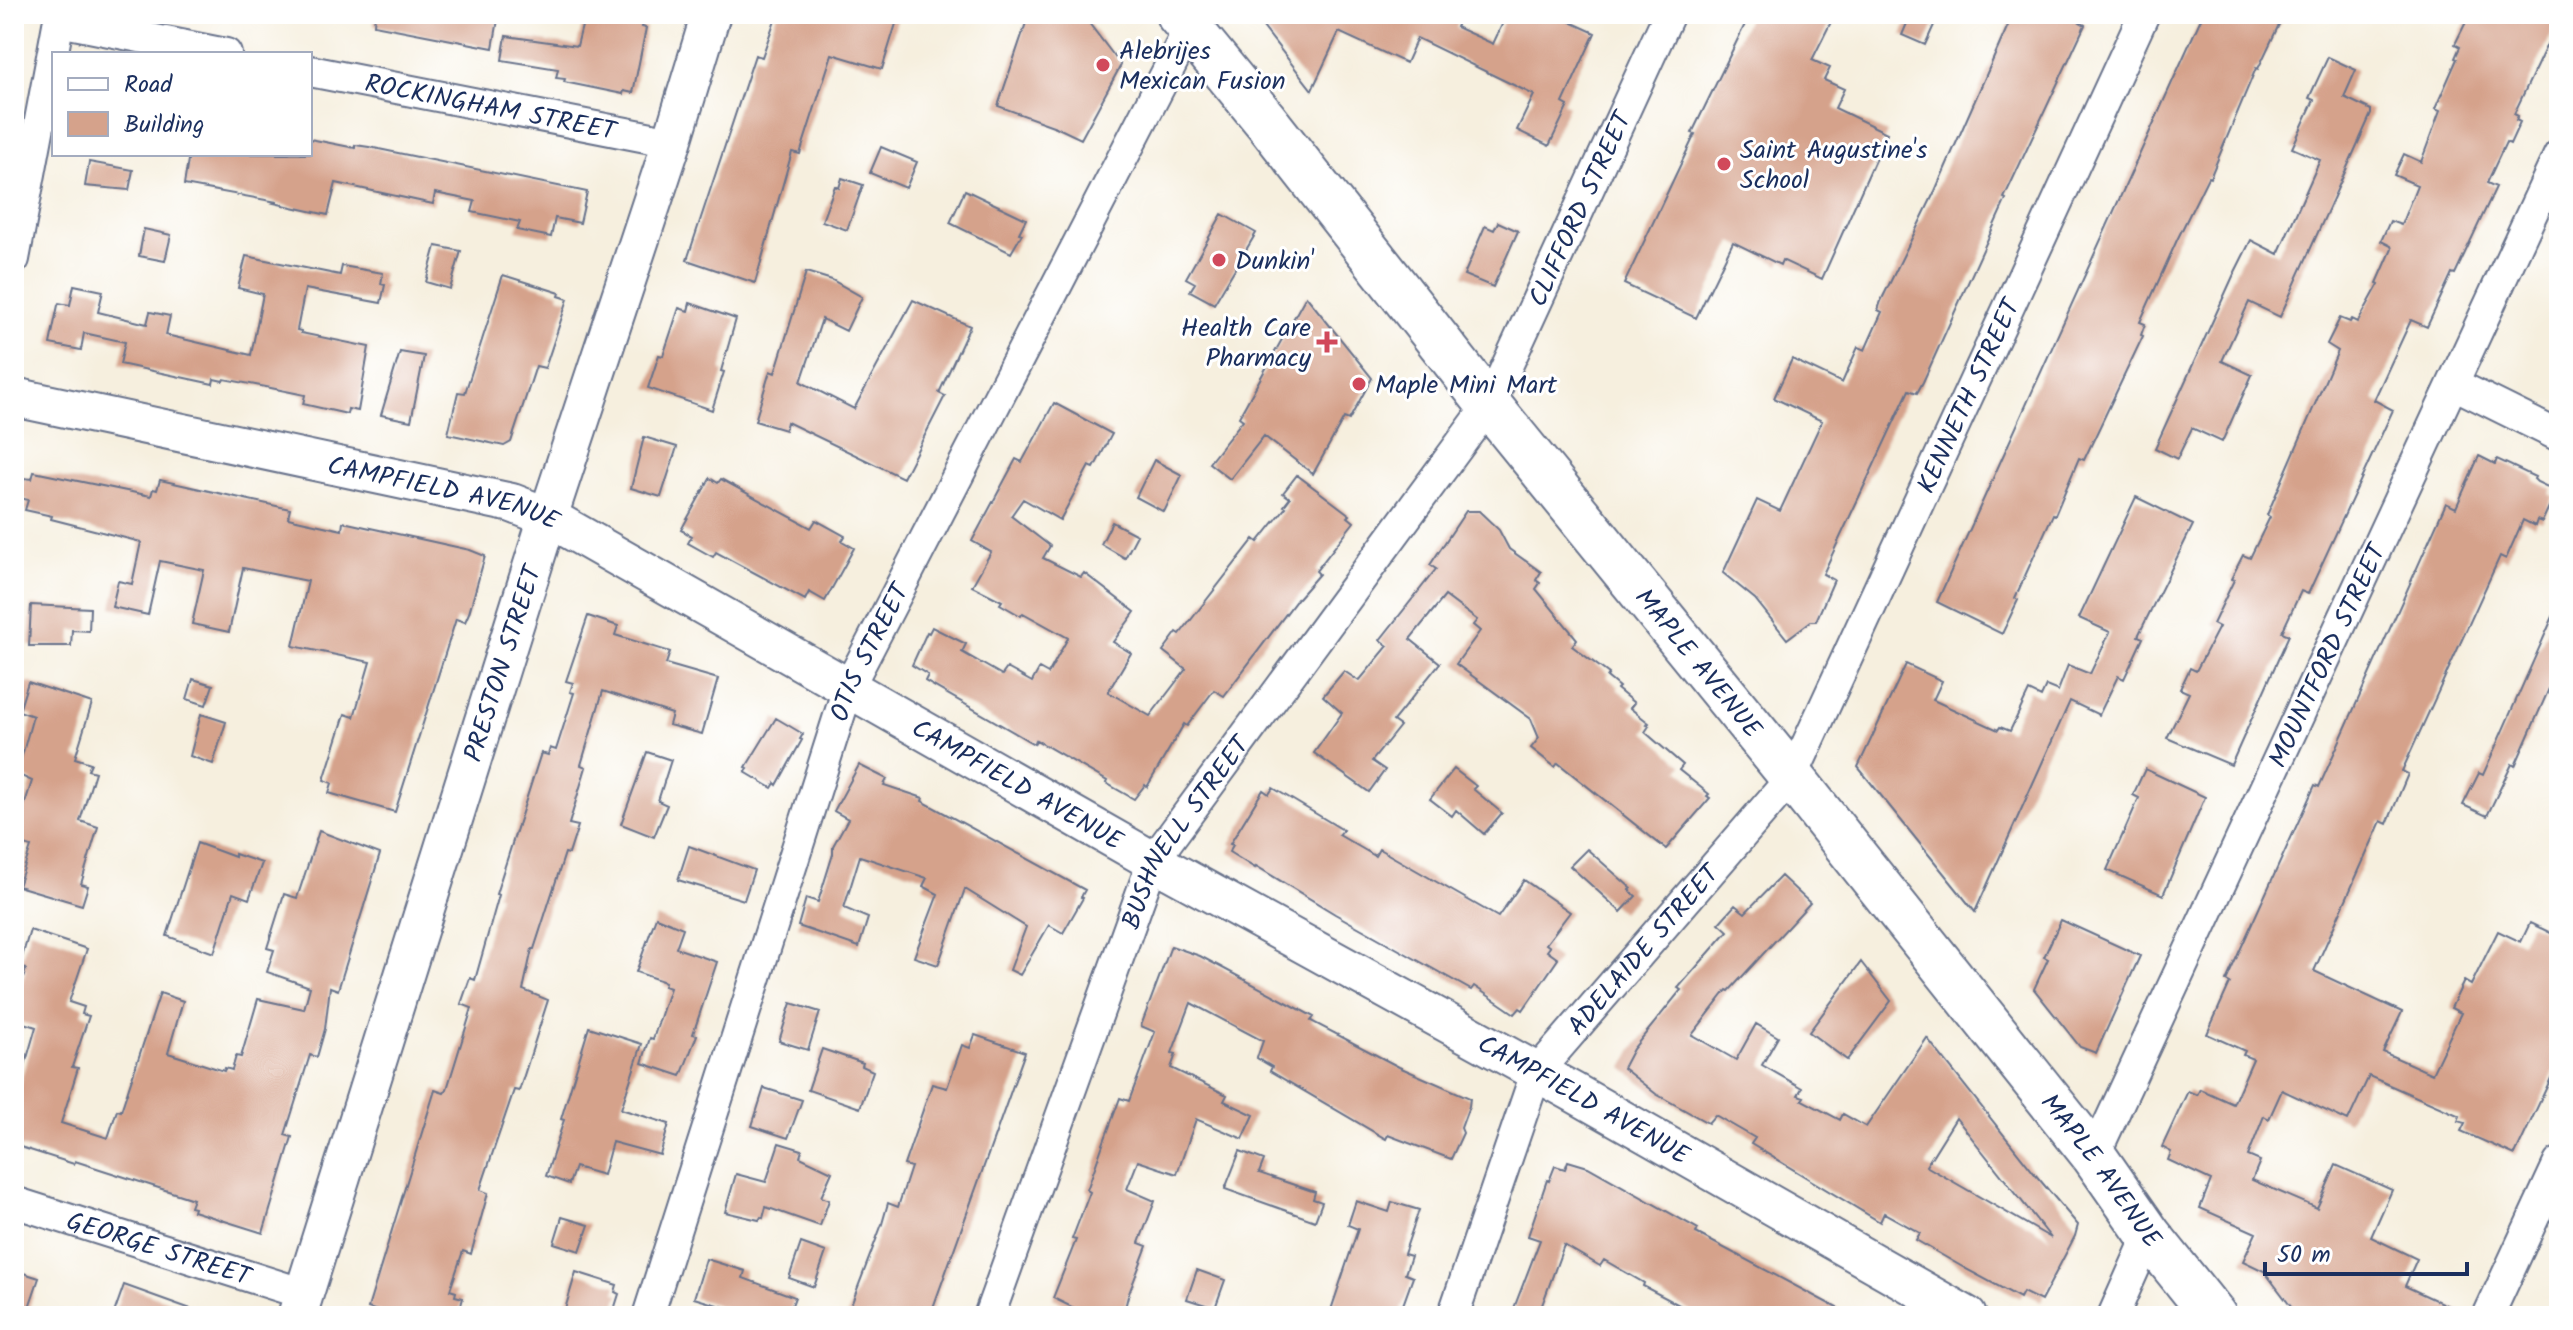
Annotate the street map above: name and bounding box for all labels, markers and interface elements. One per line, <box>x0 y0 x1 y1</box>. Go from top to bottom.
place label: Alebrijes Mexican Fusion <box>1119 31 1286 103</box>
legend <box>52 52 312 156</box>
marker: Alebrijes Mexican Fusion <box>1094 56 1112 74</box>
street label: ROCKINGHAM STREET <box>361 63 621 154</box>
text: Road <box>124 66 173 105</box>
street label: CLIFFORD STREET <box>1518 103 1645 314</box>
text: Building <box>124 106 204 145</box>
place label: Saint Augustine's School <box>1740 130 1927 202</box>
marker: Saint Augustine's School <box>1715 155 1733 173</box>
place label: Dunkin' <box>1235 241 1314 283</box>
marker: Dunkin' <box>1210 251 1228 269</box>
street label: KENNETH STREET <box>1907 291 2034 501</box>
place label: Health Care Pharmacy <box>1181 308 1312 380</box>
marker: Health Care Pharmacy <box>1318 333 1336 351</box>
place label: Maple Mini Mart <box>1375 365 1558 407</box>
marker: Maple Mini Mart <box>1350 375 1368 393</box>
street label: CAMPFIELD AVENUE <box>323 445 568 543</box>
street label: MOUNTFORD STREET <box>2258 535 2399 775</box>
street label: PRESTON STREET <box>453 559 555 767</box>
street label: OTIS STREET <box>820 575 923 727</box>
street label: MAPLE AVENUE <box>1623 580 1772 749</box>
street label: CAMPFIELD AVENUE <box>903 709 1131 863</box>
street label: BUSHNELL STREET <box>1111 726 1263 935</box>
street label: ADELAIDE STREET <box>1558 854 1732 1046</box>
street label: CAMPFIELD AVENUE <box>1469 1024 1698 1177</box>
street label: MAPLE AVENUE <box>2029 1085 2172 1259</box>
street label: GEORGE STREET <box>61 1201 258 1299</box>
scale bar <box>2265 1226 2467 1276</box>
text: 50 m <box>2277 1236 2331 1275</box>

